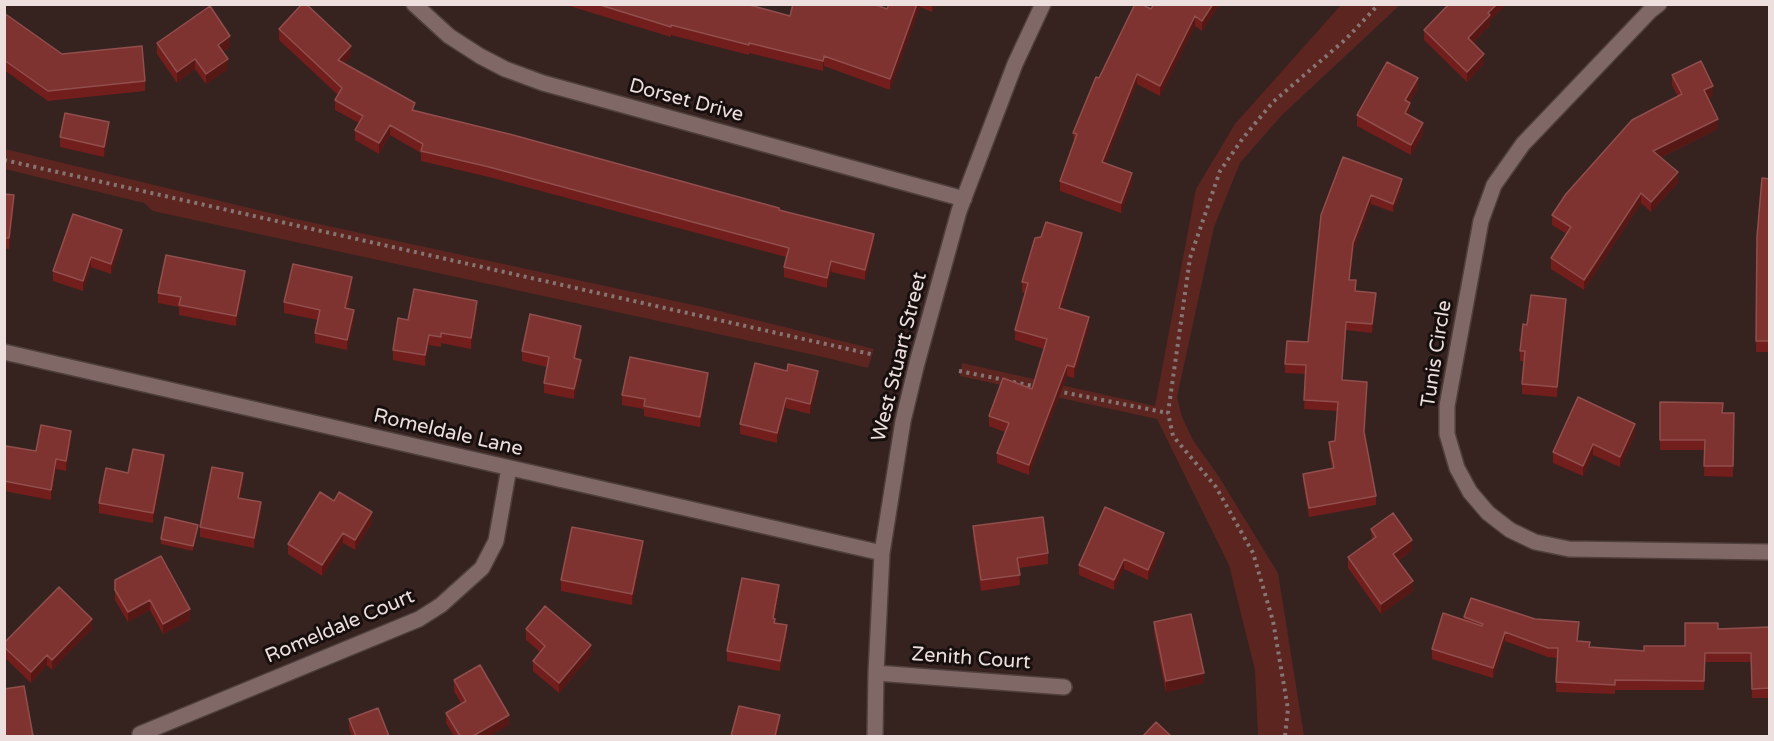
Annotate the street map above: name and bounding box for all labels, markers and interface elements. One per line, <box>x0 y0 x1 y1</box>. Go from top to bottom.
street label: Dorset Drive <box>626 74 746 128</box>
street label: West Stuart Street <box>867 270 933 444</box>
street label: Tunis Circle <box>1417 299 1457 409</box>
street label: Romeldale Lane <box>371 404 525 462</box>
street label: Romeldale Court <box>262 585 418 669</box>
street label: Zenith Court <box>911 643 1031 675</box>

